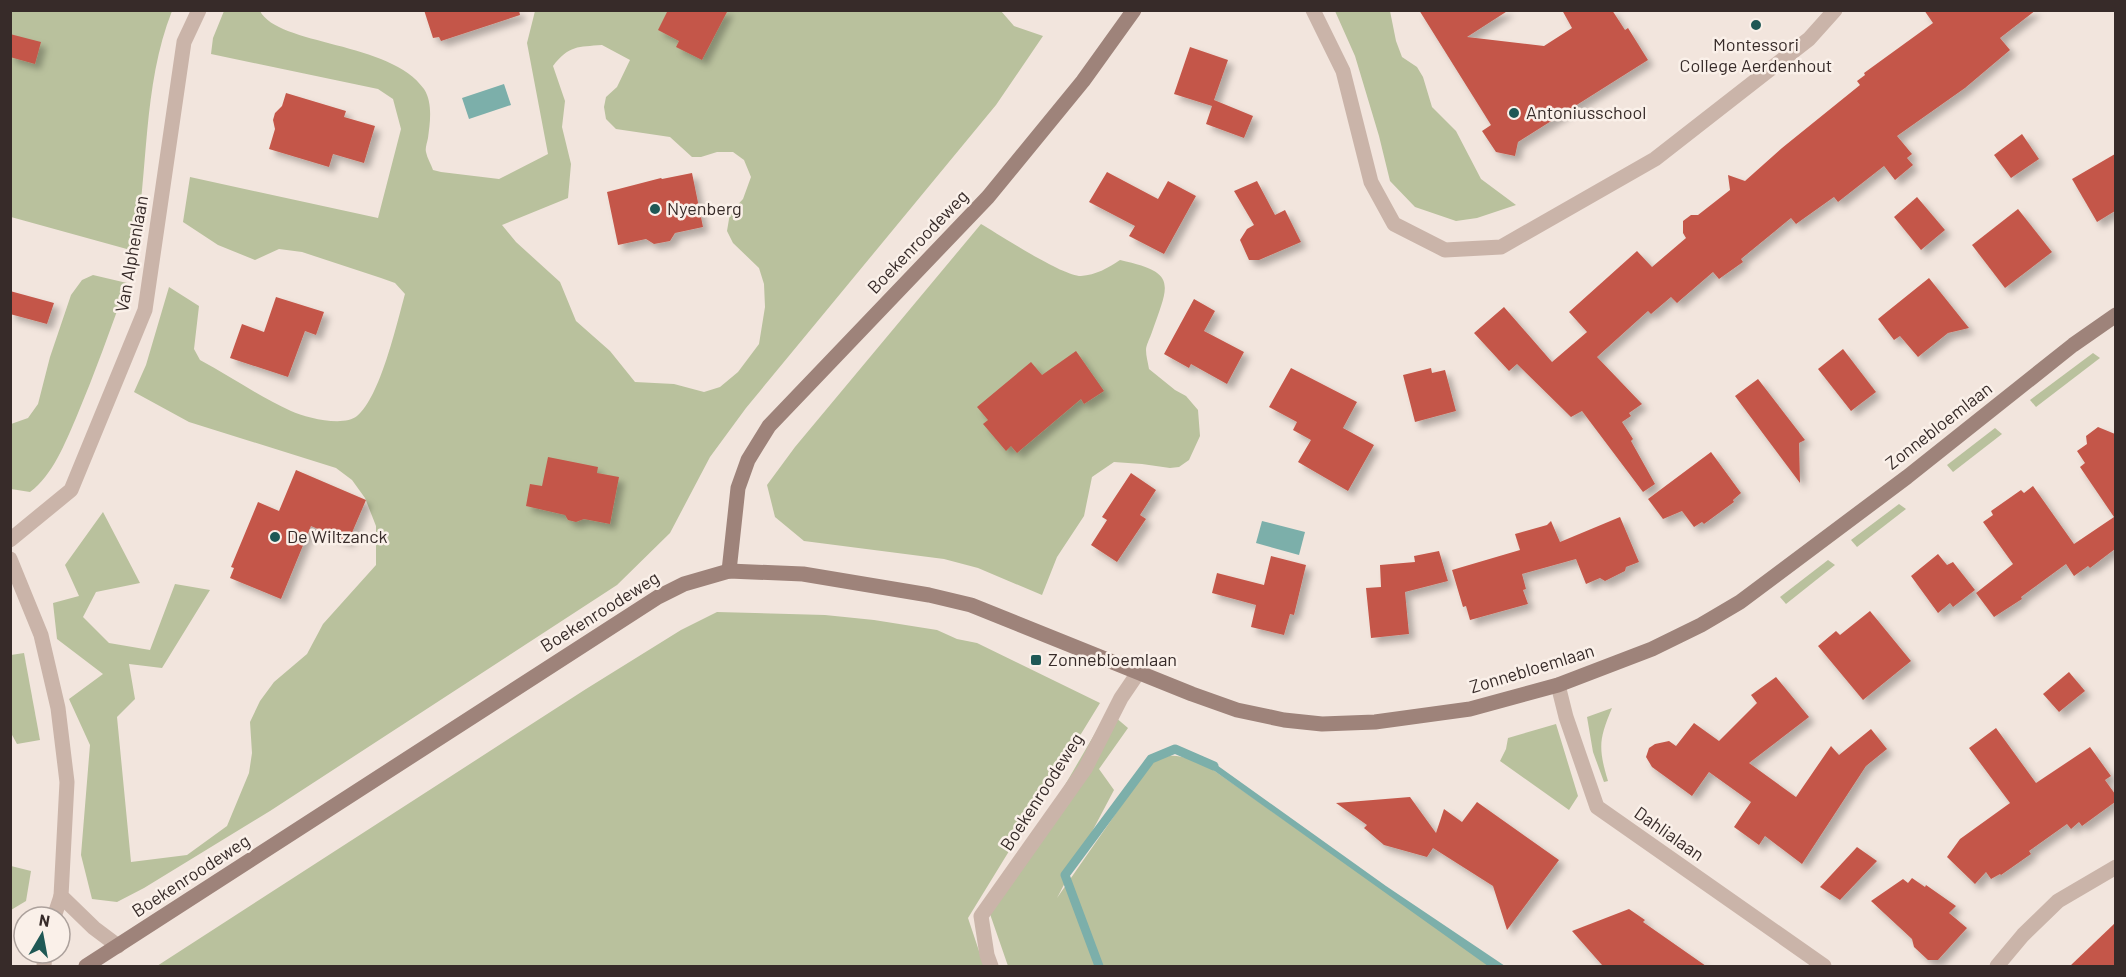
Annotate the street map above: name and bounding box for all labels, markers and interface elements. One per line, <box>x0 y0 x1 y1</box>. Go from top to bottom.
marker: Montessori College Aerdenhout <box>1749 18 1763 32</box>
place label: Montessori College Aerdenhout <box>1680 33 1832 76</box>
place label: Antoniusschool <box>1526 101 1646 123</box>
marker: Antoniusschool <box>1507 106 1521 120</box>
street label: Boekenroodeweg <box>862 185 972 298</box>
street label: Van Alphenlaan <box>110 194 152 314</box>
place label: Nyenberg <box>667 197 742 219</box>
marker: Nyenberg <box>648 202 662 216</box>
street label: Zonnebloemlaan <box>1881 377 1996 474</box>
place label: De Wiltzanck <box>287 525 388 547</box>
marker: De Wiltzanck <box>268 530 282 544</box>
street label: Boekenroodeweg <box>536 566 663 656</box>
street label: Zonnebloemlaan <box>1467 639 1597 697</box>
place label: Zonnebloemlaan <box>1048 648 1177 670</box>
marker: Zonnebloemlaan <box>1029 653 1043 667</box>
street label: Boekenroodeweg <box>995 729 1087 854</box>
street label: Dahlialaan <box>1630 801 1709 865</box>
street label: Boekenroodeweg <box>128 829 253 921</box>
north arrow <box>12 905 72 965</box>
text: N <box>38 909 52 930</box>

